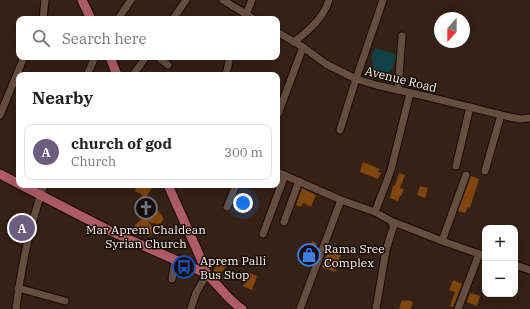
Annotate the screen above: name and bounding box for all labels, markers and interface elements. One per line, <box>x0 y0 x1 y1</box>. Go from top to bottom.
north arrow <box>434 12 470 48</box>
search box <box>16 16 280 60</box>
icon: search <box>30 27 52 49</box>
text: Search here <box>62 29 147 48</box>
street label: Avenue Road <box>363 63 439 95</box>
text: Nearby <box>32 87 93 109</box>
text: church of god <box>71 134 172 153</box>
text: A <box>41 144 51 161</box>
text: 300 m <box>224 144 263 161</box>
text: Church <box>71 153 116 170</box>
your location <box>233 193 253 213</box>
church icon: Mar Aprem Chaldean Syrian Church <box>133 195 159 221</box>
pin: A <box>9 213 35 243</box>
place label: Mar Aprem Chaldean Syrian Church <box>86 222 206 251</box>
map controls <box>482 225 518 297</box>
button: + <box>482 225 518 261</box>
place label: Rama Sree Complex <box>324 241 385 270</box>
shop icon: Rama Sree Complex <box>296 242 322 268</box>
place label: Aprem Palli Bus Stop <box>200 253 267 282</box>
bus stop icon: Aprem Palli Bus Stop <box>171 254 197 280</box>
button: − <box>482 261 518 297</box>

